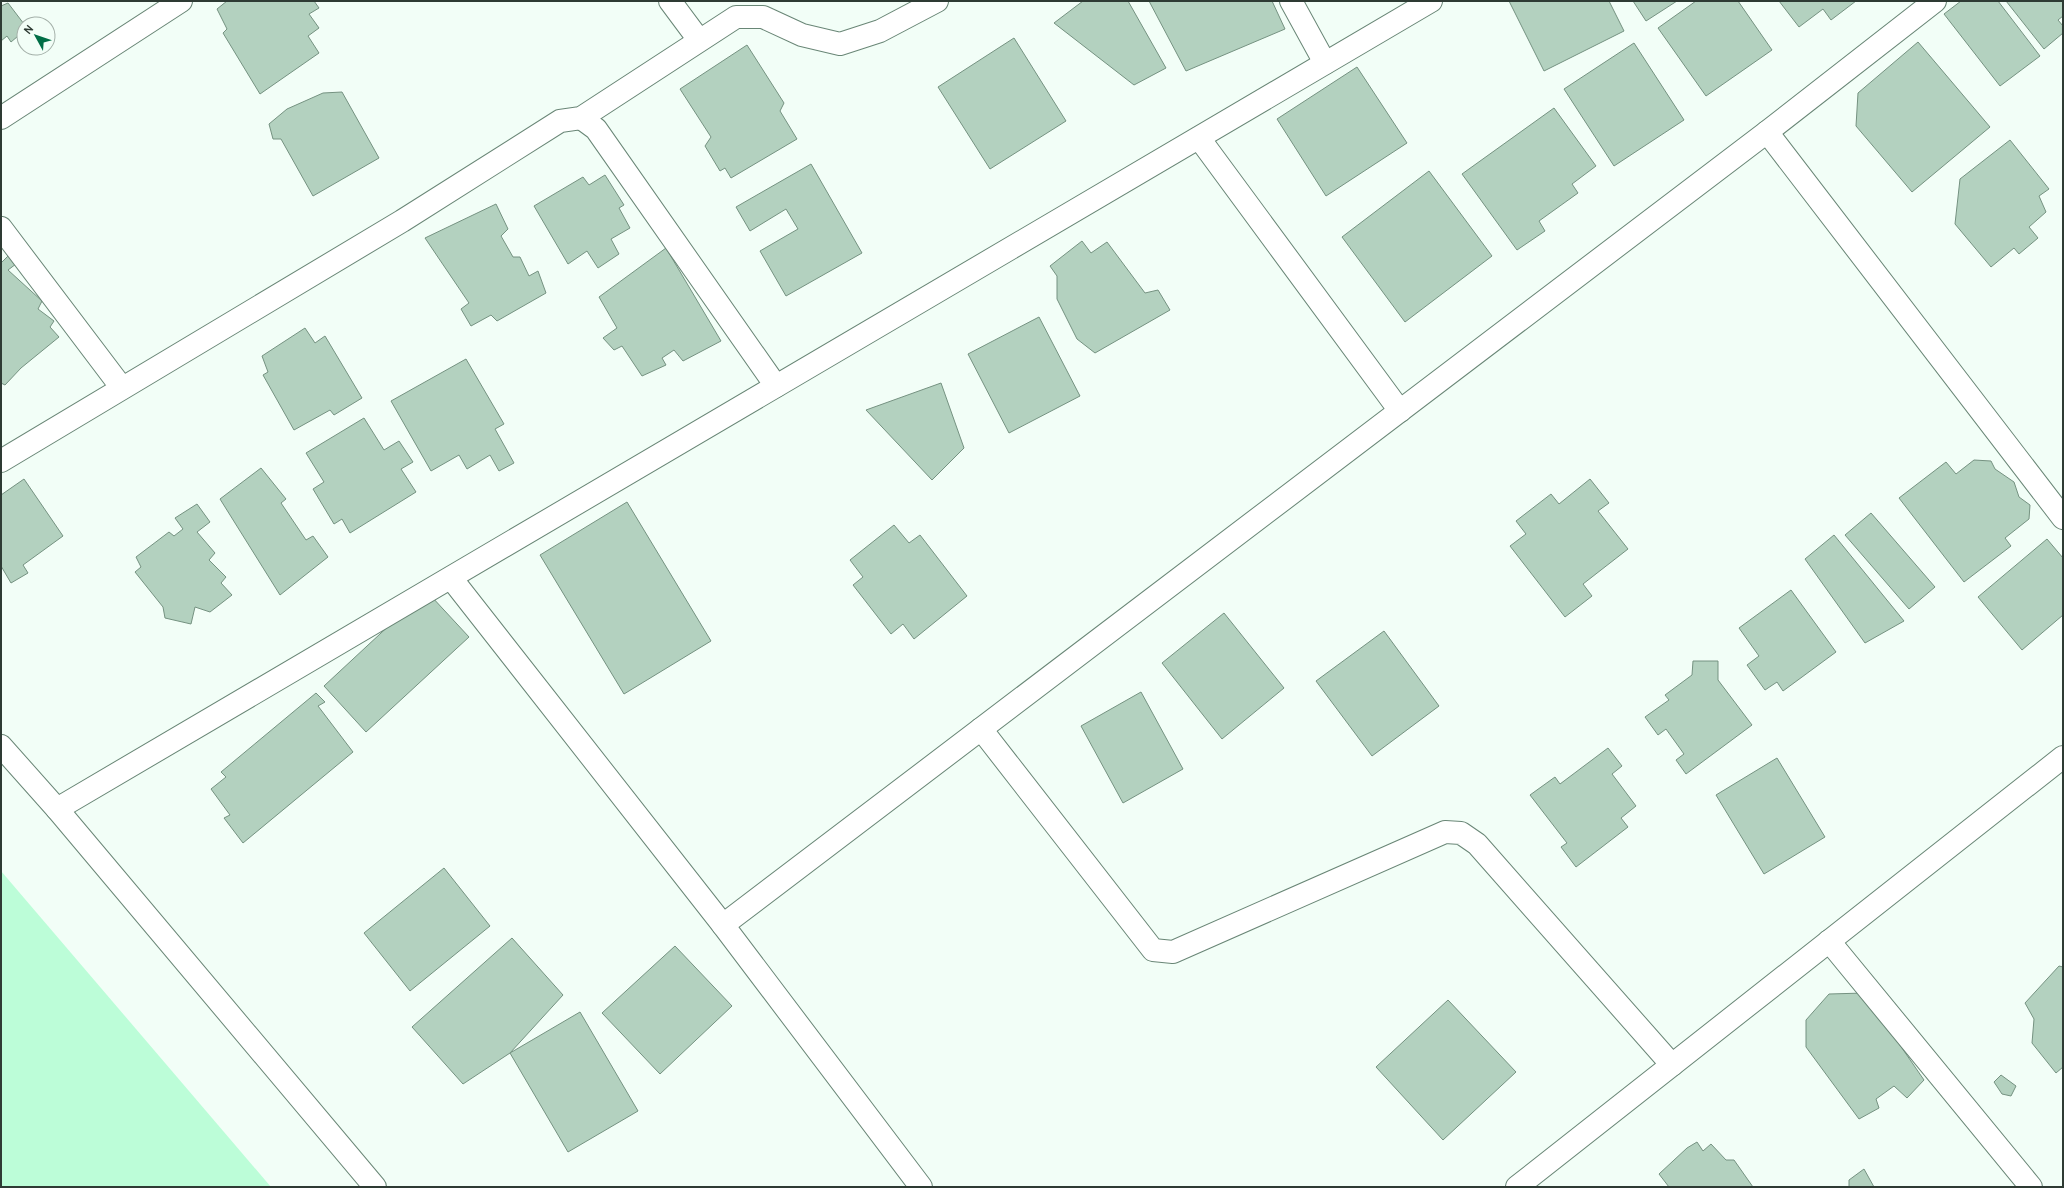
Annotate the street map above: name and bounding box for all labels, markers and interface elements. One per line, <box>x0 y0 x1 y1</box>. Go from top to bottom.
north arrow <box>16 16 56 56</box>
text: N <box>20 22 36 37</box>

